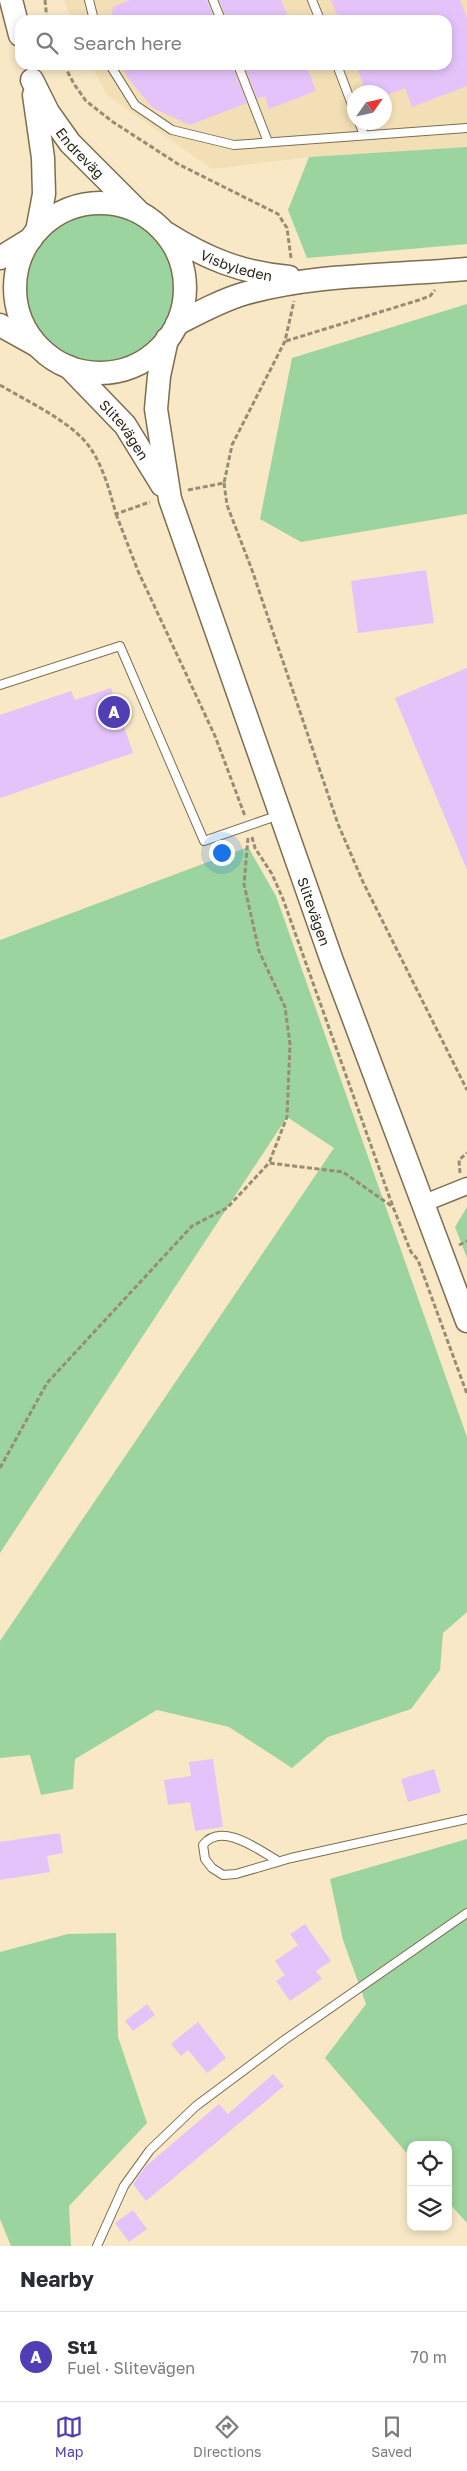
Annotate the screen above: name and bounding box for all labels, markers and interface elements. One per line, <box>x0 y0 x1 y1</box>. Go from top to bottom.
search box <box>15 15 452 70</box>
icon: search <box>33 29 61 57</box>
text: Search here <box>73 31 182 54</box>
north arrow <box>347 85 392 130</box>
street label: Endreväg <box>53 124 108 181</box>
street label: Visbyleden <box>198 245 274 284</box>
street label: Slitevägen <box>96 396 153 463</box>
pin: A <box>98 693 130 731</box>
your location <box>209 840 235 866</box>
street label: Slitevägen <box>295 875 334 948</box>
map controls <box>407 2141 452 2231</box>
button: locate <box>407 2141 452 2186</box>
button: layers <box>407 2186 452 2231</box>
text: Nearby <box>20 2266 94 2292</box>
text: St1 <box>67 2335 97 2358</box>
text: A <box>30 2347 42 2367</box>
text: 70 m <box>410 2347 447 2367</box>
text: Fuel · Slitevägen <box>67 2358 195 2378</box>
tab: Map <box>55 2413 83 2460</box>
tab: Directions <box>193 2413 262 2460</box>
tab: Saved <box>371 2413 412 2460</box>

